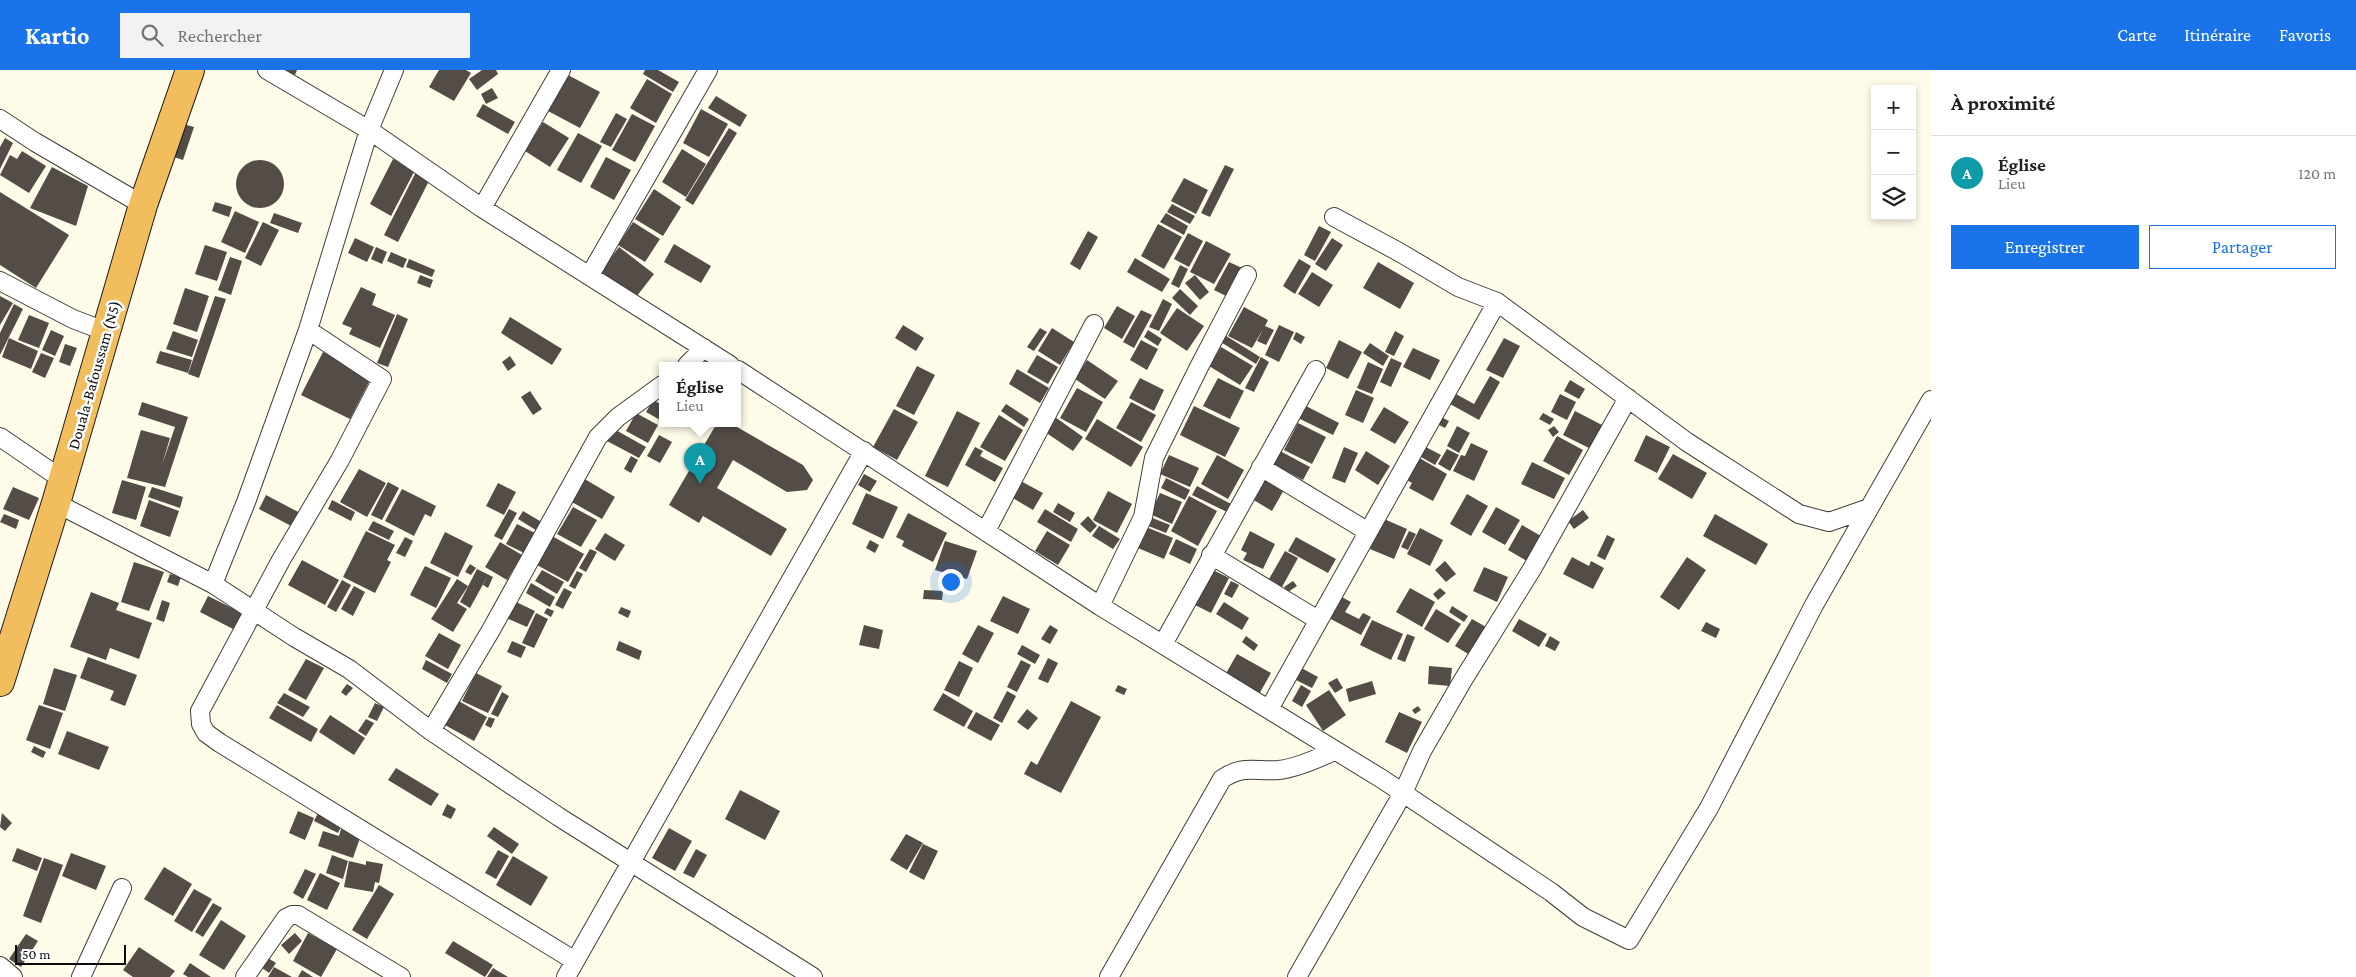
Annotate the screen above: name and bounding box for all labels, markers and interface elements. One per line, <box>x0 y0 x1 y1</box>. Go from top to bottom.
search box <box>120 13 470 58</box>
icon: search <box>138 21 166 49</box>
text: Kartio <box>25 22 90 49</box>
text: Rechercher <box>178 25 262 46</box>
text: Carte <box>2117 25 2156 45</box>
text: Itinéraire <box>2184 25 2251 45</box>
text: Favoris <box>2279 25 2331 45</box>
map controls <box>1871 85 1916 220</box>
button: + <box>1871 85 1916 130</box>
text: À proximité <box>1951 91 2055 115</box>
button: − <box>1871 130 1916 175</box>
text: Église <box>1998 154 2046 175</box>
text: A <box>1962 165 1972 182</box>
text: 120 m <box>2298 165 2336 182</box>
button: layers <box>1871 175 1916 220</box>
text: Lieu <box>1998 175 2026 192</box>
button: Enregistrer <box>1951 225 2139 269</box>
button: Partager <box>2149 225 2336 269</box>
street label: Douala-Bafoussam (N5) <box>65 299 124 452</box>
popup <box>659 362 741 427</box>
text: Église <box>676 376 724 397</box>
text: Lieu <box>676 397 704 414</box>
pin: A <box>684 443 716 484</box>
your location <box>938 569 964 595</box>
scale bar <box>15 942 126 965</box>
text: 50 m <box>22 946 50 962</box>

